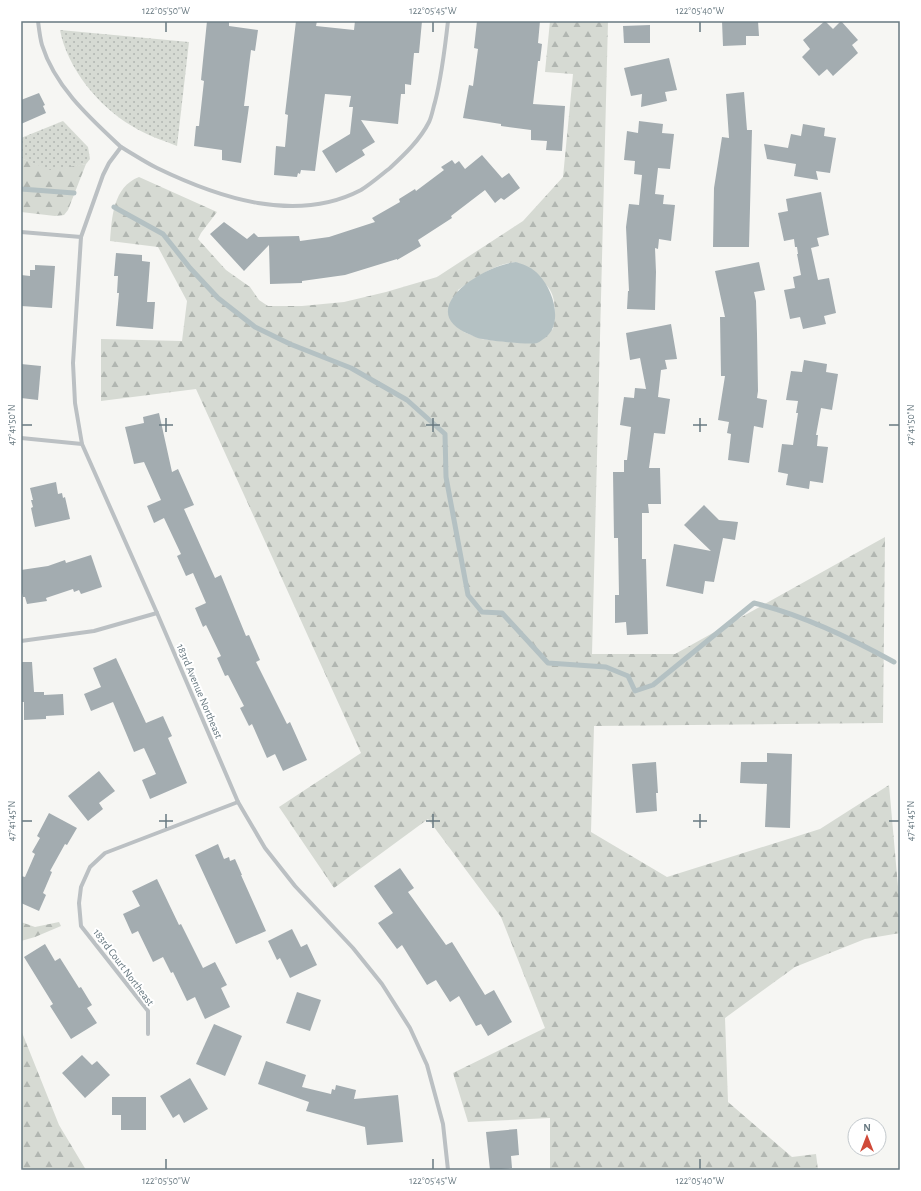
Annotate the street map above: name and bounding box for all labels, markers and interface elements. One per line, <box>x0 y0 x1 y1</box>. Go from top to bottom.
text: 122°05'50"W <box>142 6 190 16</box>
text: 122°05'45"W <box>409 6 457 16</box>
text: 122°05'40"W <box>676 6 724 16</box>
text: 47°41'50"N <box>7 405 17 445</box>
text: 47°41'50"N <box>906 405 916 445</box>
street label: 183rd Avenue Northeast <box>175 642 225 741</box>
text: 47°41'45"N <box>7 801 17 841</box>
text: 47°41'45"N <box>906 801 916 841</box>
street label: 183rd Court Northeast <box>91 927 156 1008</box>
north arrow <box>847 1117 887 1157</box>
text: N <box>863 1122 871 1133</box>
text: 122°05'50"W <box>142 1176 190 1186</box>
text: 122°05'45"W <box>409 1176 457 1186</box>
text: 122°05'40"W <box>676 1176 724 1186</box>

